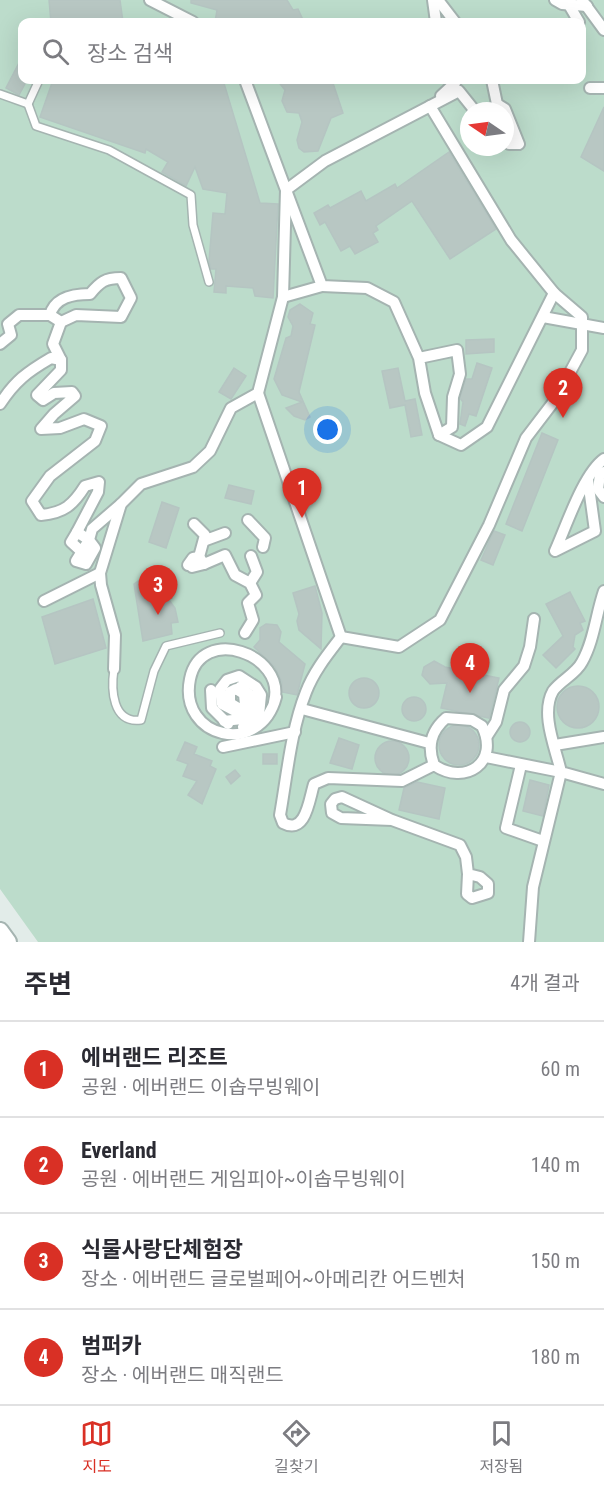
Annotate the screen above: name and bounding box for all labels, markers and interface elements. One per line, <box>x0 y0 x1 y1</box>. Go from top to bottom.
search box <box>18 18 586 84</box>
icon: search <box>39 35 72 68</box>
text: 장소 검색 <box>87 41 173 66</box>
north arrow <box>460 102 514 156</box>
pin: 2 <box>544 368 582 418</box>
your location <box>313 415 342 444</box>
pin: 1 <box>282 468 322 518</box>
pin: 3 <box>138 566 178 615</box>
pin: 4 <box>450 644 490 693</box>
text: 주변 <box>24 969 72 999</box>
text: 4개 결과 <box>510 971 580 995</box>
text: 에버랜드 리조트 <box>81 1045 228 1070</box>
text: 1 <box>38 1057 49 1081</box>
text: 60 m <box>541 1057 580 1081</box>
text: 공원 · 에버랜드 이솝무빙웨이 <box>81 1075 320 1099</box>
text: Everland <box>81 1138 157 1163</box>
text: 2 <box>38 1153 49 1177</box>
text: 140 m <box>531 1153 580 1177</box>
text: 공원 · 에버랜드 게임피아~이솝무빙웨이 <box>81 1167 406 1191</box>
text: 식물사랑단체험장 <box>81 1237 243 1262</box>
text: 3 <box>38 1249 49 1273</box>
text: 150 m <box>531 1249 580 1273</box>
text: 장소 · 에버랜드 글로벌페어~아메리칸 어드벤처 <box>81 1267 466 1291</box>
text: 범퍼카 <box>81 1333 142 1358</box>
text: 4 <box>38 1345 49 1369</box>
text: 180 m <box>531 1345 580 1369</box>
text: 장소 · 에버랜드 매직랜드 <box>81 1363 284 1387</box>
tab: 지도 <box>80 1417 113 1477</box>
tab: 길찾기 <box>274 1417 318 1477</box>
tab: 저장됨 <box>479 1417 524 1477</box>

